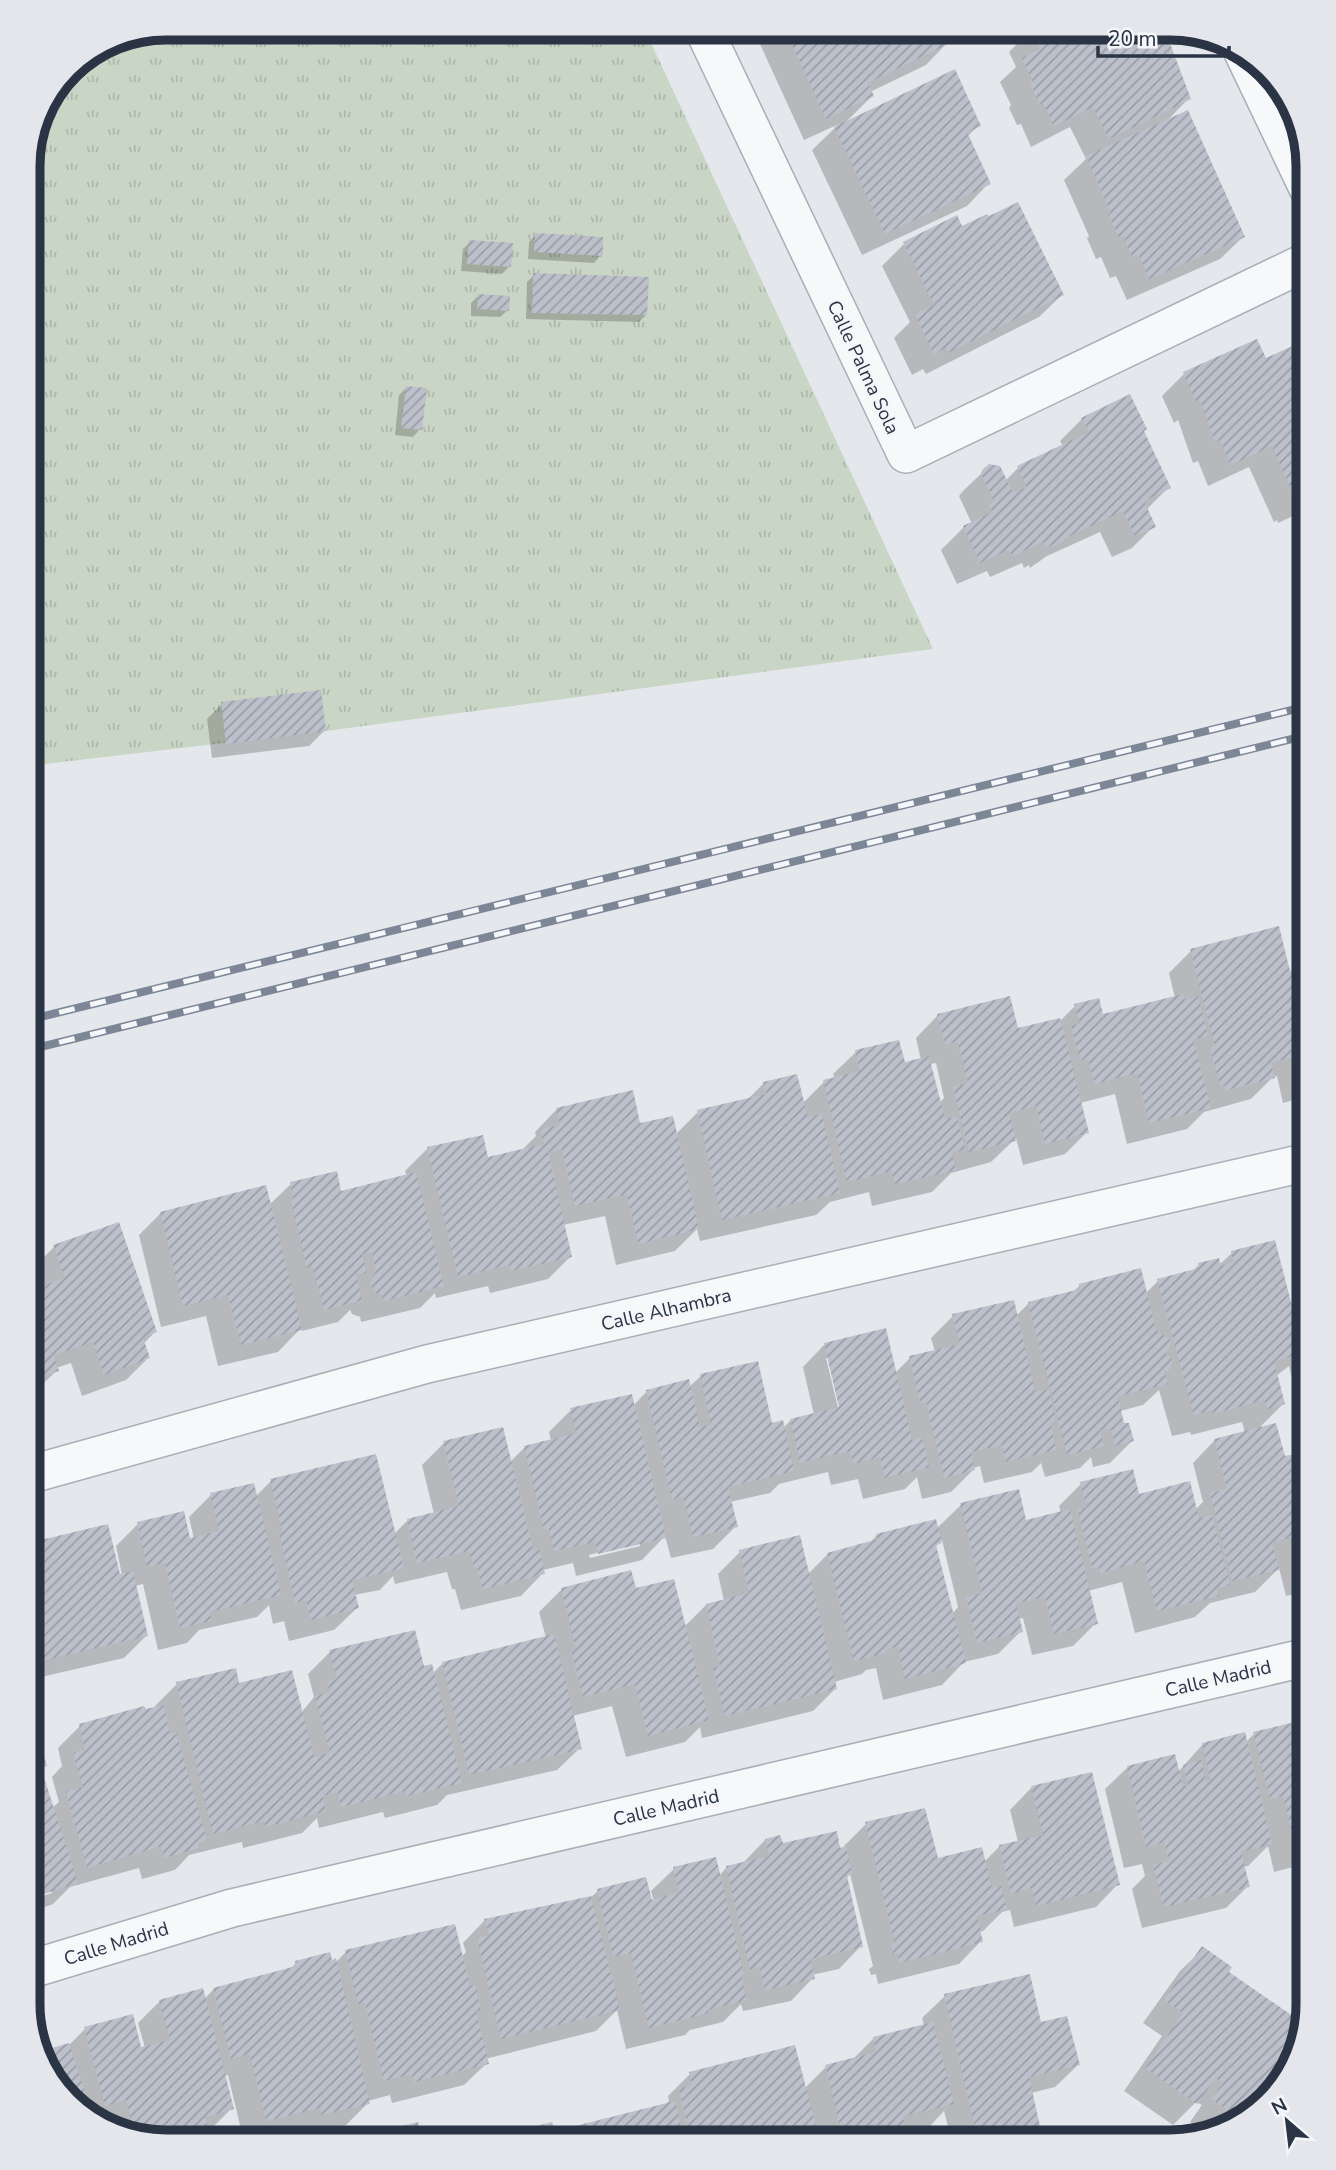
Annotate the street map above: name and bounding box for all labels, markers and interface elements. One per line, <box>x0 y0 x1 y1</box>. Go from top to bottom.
scale bar <box>1098 14 1229 58</box>
text: 20 m <box>1108 25 1157 53</box>
street label: Calle Palma Sola <box>821 296 906 439</box>
street label: Calle Alhambra <box>598 1282 734 1338</box>
street label: Calle Madrid <box>1163 1654 1274 1704</box>
street label: Calle Madrid <box>611 1783 722 1833</box>
street label: Calle Madrid <box>61 1916 172 1972</box>
north arrow <box>1252 2086 1322 2156</box>
text: N <box>1267 2092 1292 2122</box>

